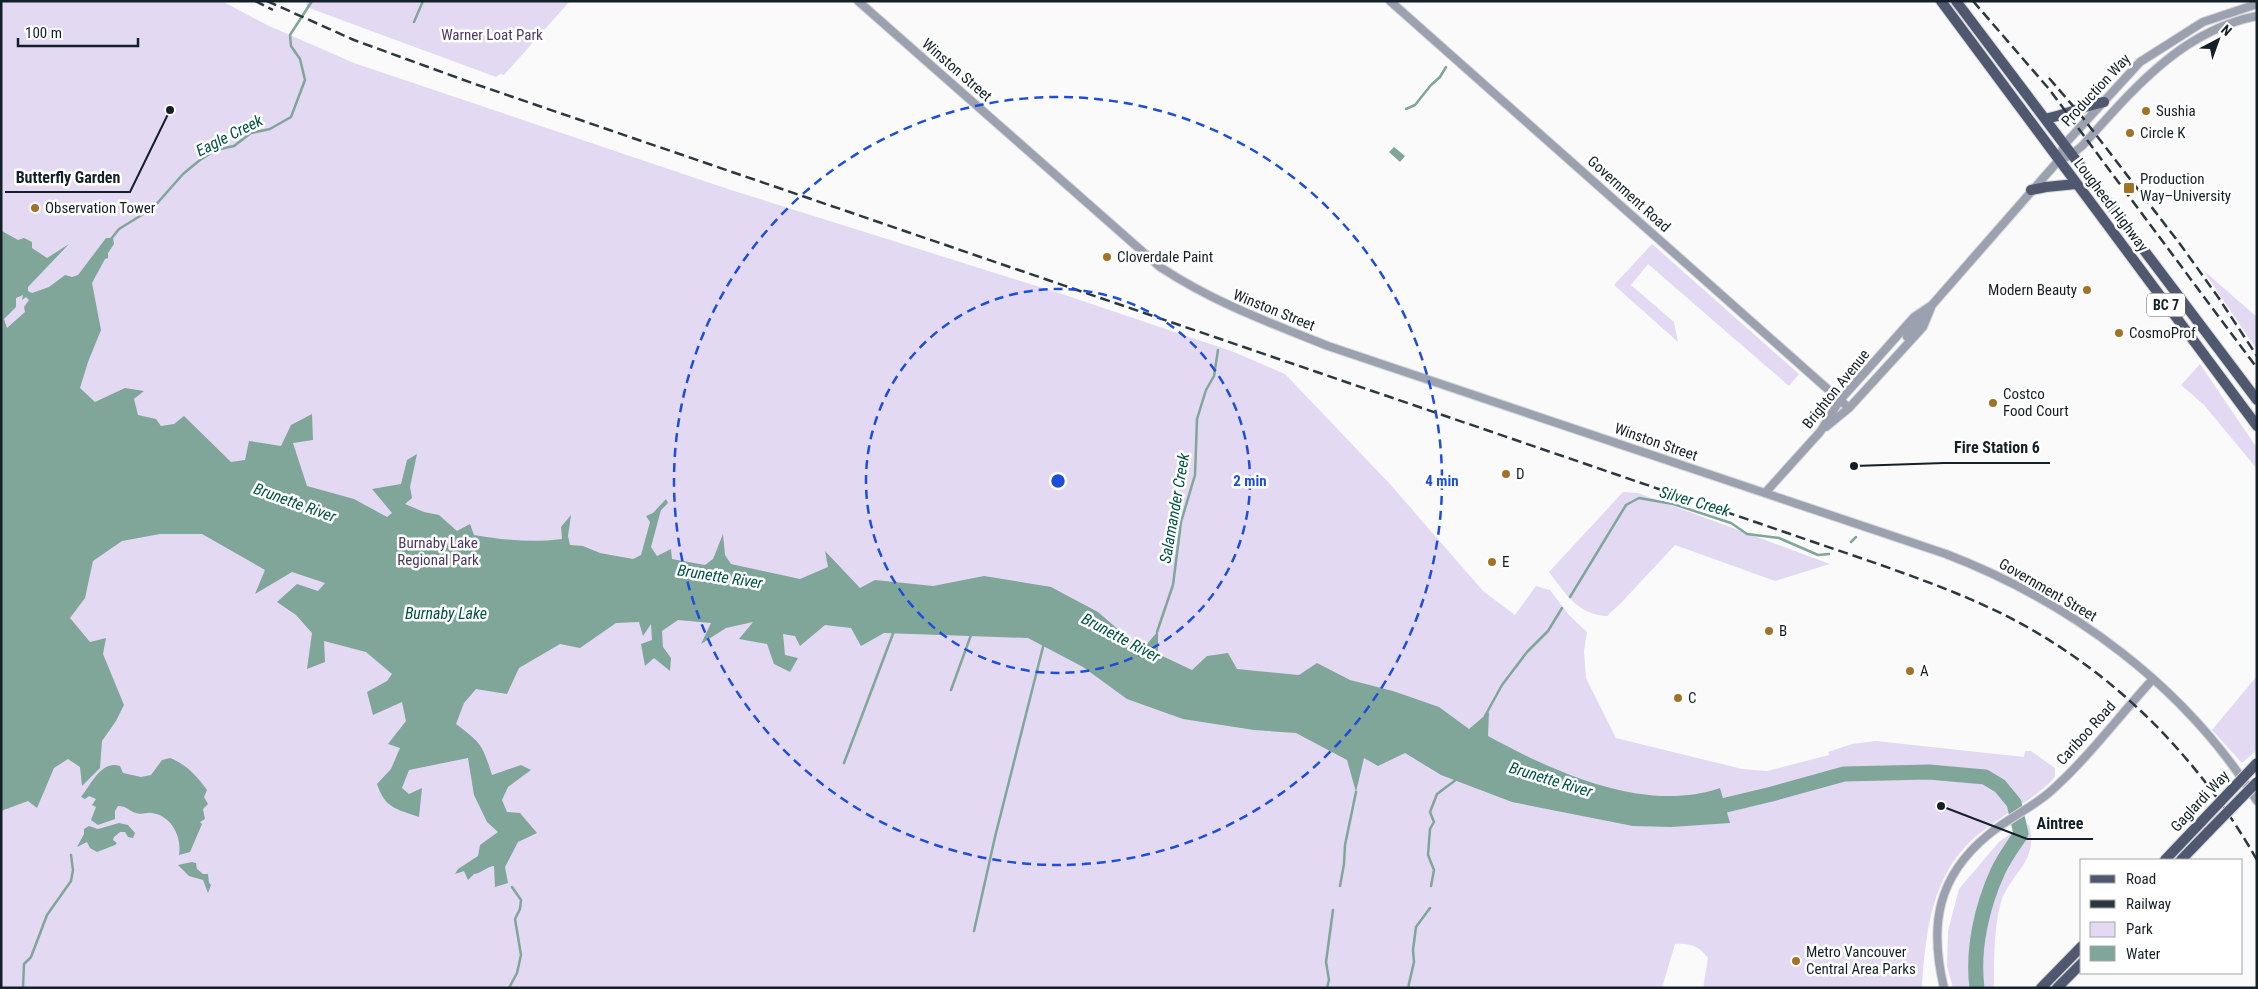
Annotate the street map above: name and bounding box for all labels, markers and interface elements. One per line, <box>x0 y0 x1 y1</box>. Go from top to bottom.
scale bar <box>18 15 138 47</box>
north arrow <box>2193 15 2243 65</box>
text: N <box>2218 21 2235 39</box>
text: 100 m <box>25 24 62 42</box>
park label: Warner Loat Park <box>441 26 543 44</box>
street label: Winston Street <box>918 35 996 105</box>
street label: Production Way <box>2058 50 2134 130</box>
place label: Sushia <box>2156 102 2196 120</box>
marker: Sushia <box>2140 105 2152 117</box>
water label: Eagle Creek <box>193 110 267 160</box>
place label: Circle K <box>2140 124 2186 142</box>
marker: Circle K <box>2124 127 2136 139</box>
street label: Government Road <box>1584 152 1674 236</box>
street label: Lougheed Highway <box>2070 155 2152 255</box>
callout: Butterfly Garden <box>5 161 130 192</box>
text: Butterfly Garden <box>16 168 120 187</box>
place label: Production Way–University <box>2140 170 2231 205</box>
marker: Production Way–University <box>2122 181 2136 195</box>
place label: Observation Tower <box>45 199 156 217</box>
marker: Observation Tower <box>29 202 41 214</box>
place label: Cloverdale Paint <box>1117 248 1213 266</box>
marker: Cloverdale Paint <box>1101 251 1113 263</box>
place label: Modern Beauty <box>1988 281 2077 299</box>
marker: Modern Beauty <box>2081 284 2093 296</box>
street label: Winston Street <box>1230 285 1318 335</box>
road number: BC 7 <box>2147 294 2185 316</box>
place label: CosmoProf <box>2129 324 2196 342</box>
marker: CosmoProf <box>2113 327 2125 339</box>
street label: Brighton Avenue <box>1799 346 1873 432</box>
place label: Costco Food Court <box>2003 385 2069 420</box>
marker: Costco Food Court <box>1987 397 1999 409</box>
street label: Winston Street <box>1612 419 1700 465</box>
callout: Fire Station 6 <box>1944 432 2050 463</box>
text: Fire Station 6 <box>1954 438 2040 457</box>
water label: Salamander Creek <box>1155 451 1194 565</box>
place label: D <box>1516 465 1525 483</box>
marker: D <box>1500 468 1512 480</box>
centre of rings <box>1049 472 1067 490</box>
text: 2 min <box>1233 472 1267 490</box>
text: 4 min <box>1425 472 1459 490</box>
water label: Brunette River <box>251 479 340 527</box>
water label: Silver Creek <box>1658 482 1733 521</box>
park label: Burnaby Lake Regional Park <box>397 534 479 569</box>
place label: E <box>1502 553 1509 571</box>
street label: Government Street <box>1996 555 2100 625</box>
marker: E <box>1486 556 1498 568</box>
water label: Brunette River <box>676 560 765 593</box>
water label: Burnaby Lake <box>405 604 487 623</box>
water label: Brunette River <box>1078 609 1164 667</box>
place label: B <box>1779 622 1787 640</box>
marker: B <box>1763 625 1775 637</box>
place label: A <box>1920 662 1929 680</box>
marker: A <box>1904 665 1916 677</box>
place label: C <box>1688 689 1697 707</box>
marker: C <box>1672 692 1684 704</box>
street label: Cariboo Road <box>2053 697 2119 769</box>
water label: Brunette River <box>1507 758 1596 801</box>
street label: Gaglardi Way <box>2167 767 2233 835</box>
callout: Aintree <box>2027 808 2093 839</box>
text: Aintree <box>2037 814 2084 833</box>
legend <box>2080 859 2243 974</box>
text: Road <box>2126 870 2156 888</box>
text: Railway <box>2126 895 2171 913</box>
text: Park <box>2126 920 2153 938</box>
place label: Metro Vancouver Central Area Parks <box>1806 943 1916 978</box>
text: Water <box>2126 945 2161 963</box>
marker: Metro Vancouver Central Area Parks <box>1790 955 1802 967</box>

